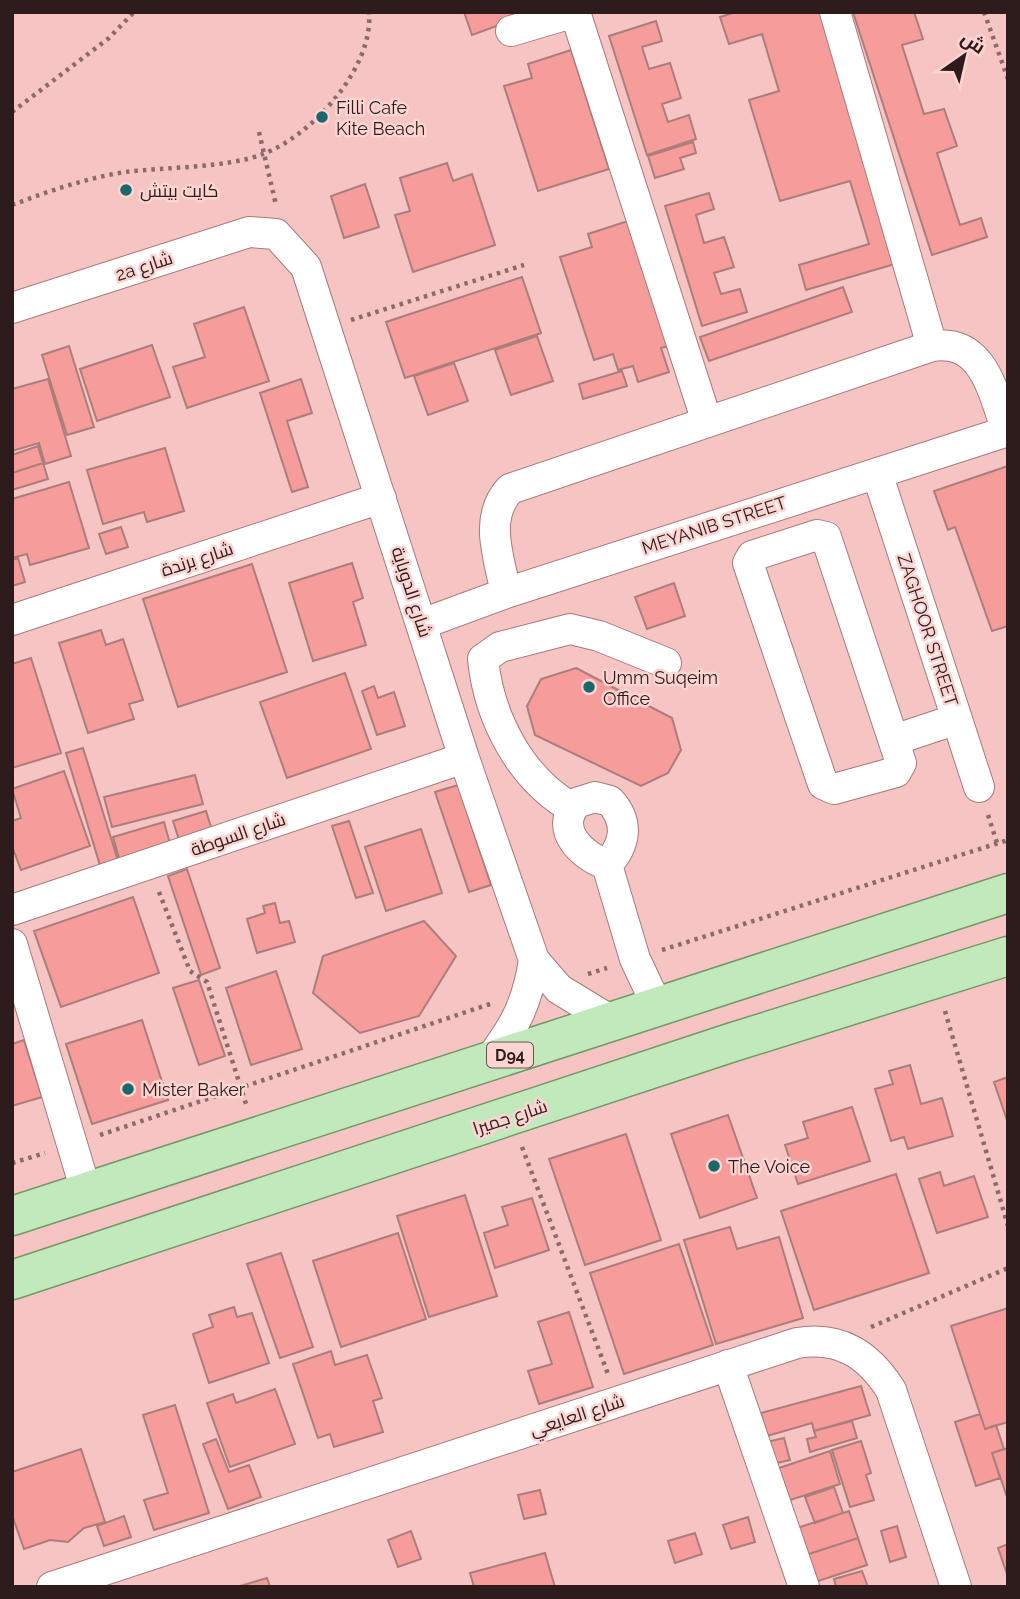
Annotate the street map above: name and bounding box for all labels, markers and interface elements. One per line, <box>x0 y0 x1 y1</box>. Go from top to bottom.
north arrow <box>929 21 999 91</box>
text: ش <box>957 26 990 59</box>
place label: Filli Cafe Kite Beach <box>336 97 425 139</box>
marker: Filli Cafe Kite Beach <box>314 109 330 125</box>
place label: كايت بيتش <box>140 180 219 202</box>
marker: كايت بيتش <box>118 182 134 198</box>
street label: 2a شارع <box>113 247 176 287</box>
street label: MEYANIB STREET <box>639 492 789 558</box>
street label: شارع برندة <box>158 537 236 582</box>
street label: شارع الدوباية <box>386 544 437 641</box>
street label: ZAGHOOR STREET <box>893 551 963 709</box>
place label: Umm Suqeim Office <box>603 667 718 709</box>
marker: Umm Suqeim Office <box>581 679 597 695</box>
street label: شارع السوطة <box>188 808 289 862</box>
road number: D94 <box>487 1042 533 1068</box>
place label: Mister Baker <box>142 1079 246 1100</box>
marker: Mister Baker <box>120 1081 136 1097</box>
street label: شارع جميرا <box>470 1095 551 1141</box>
place label: The Voice <box>728 1156 810 1177</box>
marker: The Voice <box>706 1158 722 1174</box>
street label: شارع العايعي <box>527 1390 628 1444</box>

